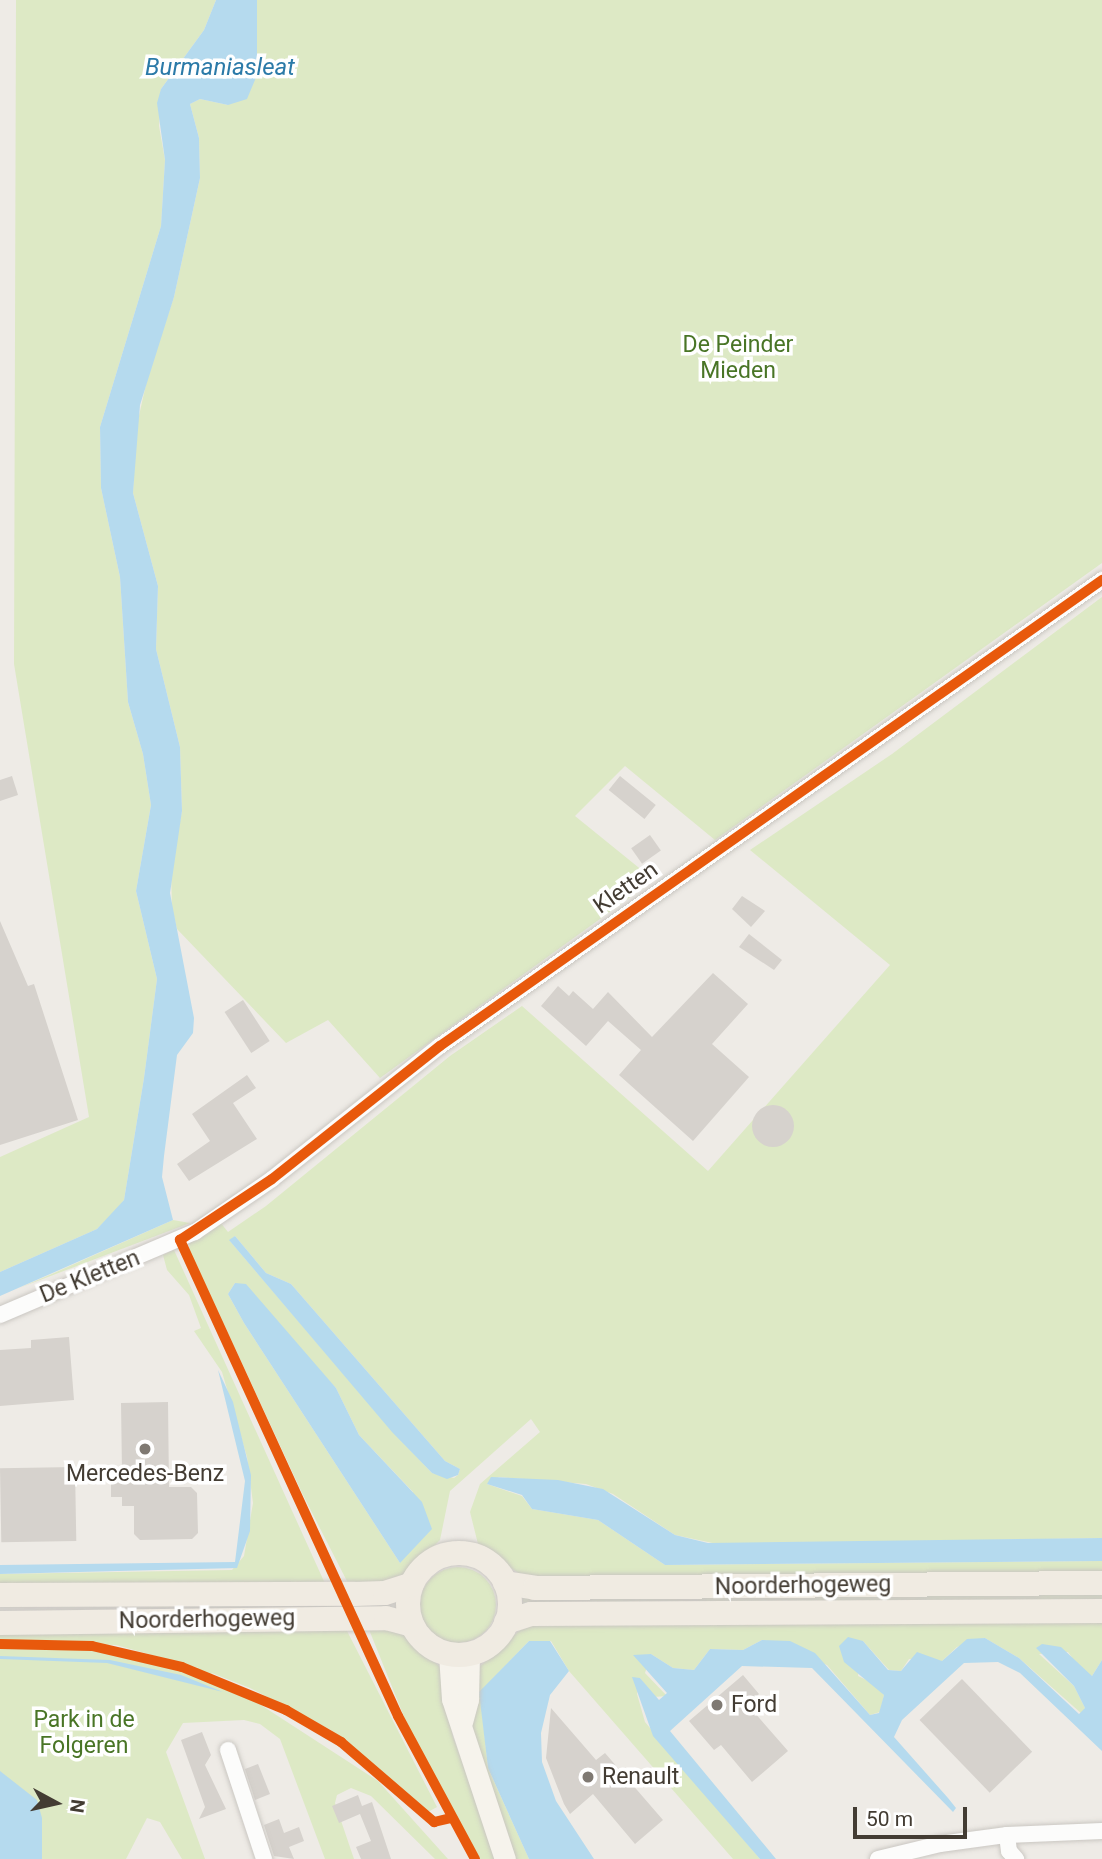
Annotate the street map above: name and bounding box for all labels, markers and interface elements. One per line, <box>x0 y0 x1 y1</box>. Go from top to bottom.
water label: Burmaniasleat <box>145 54 295 82</box>
park label: De Peinder Mieden <box>683 331 793 385</box>
street label: Kletten <box>589 856 663 920</box>
street label: De Kletten <box>36 1245 144 1309</box>
marker: Mercedes-Benz <box>137 1441 153 1457</box>
place label: Mercedes-Benz <box>66 1460 224 1488</box>
street label: Noorderhogeweg <box>715 1571 891 1601</box>
street label: Noorderhogeweg <box>119 1605 295 1635</box>
place label: Ford <box>731 1691 777 1719</box>
marker: Ford <box>709 1697 725 1713</box>
park label: Park in de Folgeren <box>33 1706 135 1760</box>
place label: Renault <box>602 1763 679 1791</box>
north arrow <box>21 1768 91 1838</box>
marker: Renault <box>580 1769 596 1785</box>
scale bar <box>857 1792 971 1836</box>
text: N <box>65 1798 90 1814</box>
text: 50 m <box>866 1807 913 1831</box>

